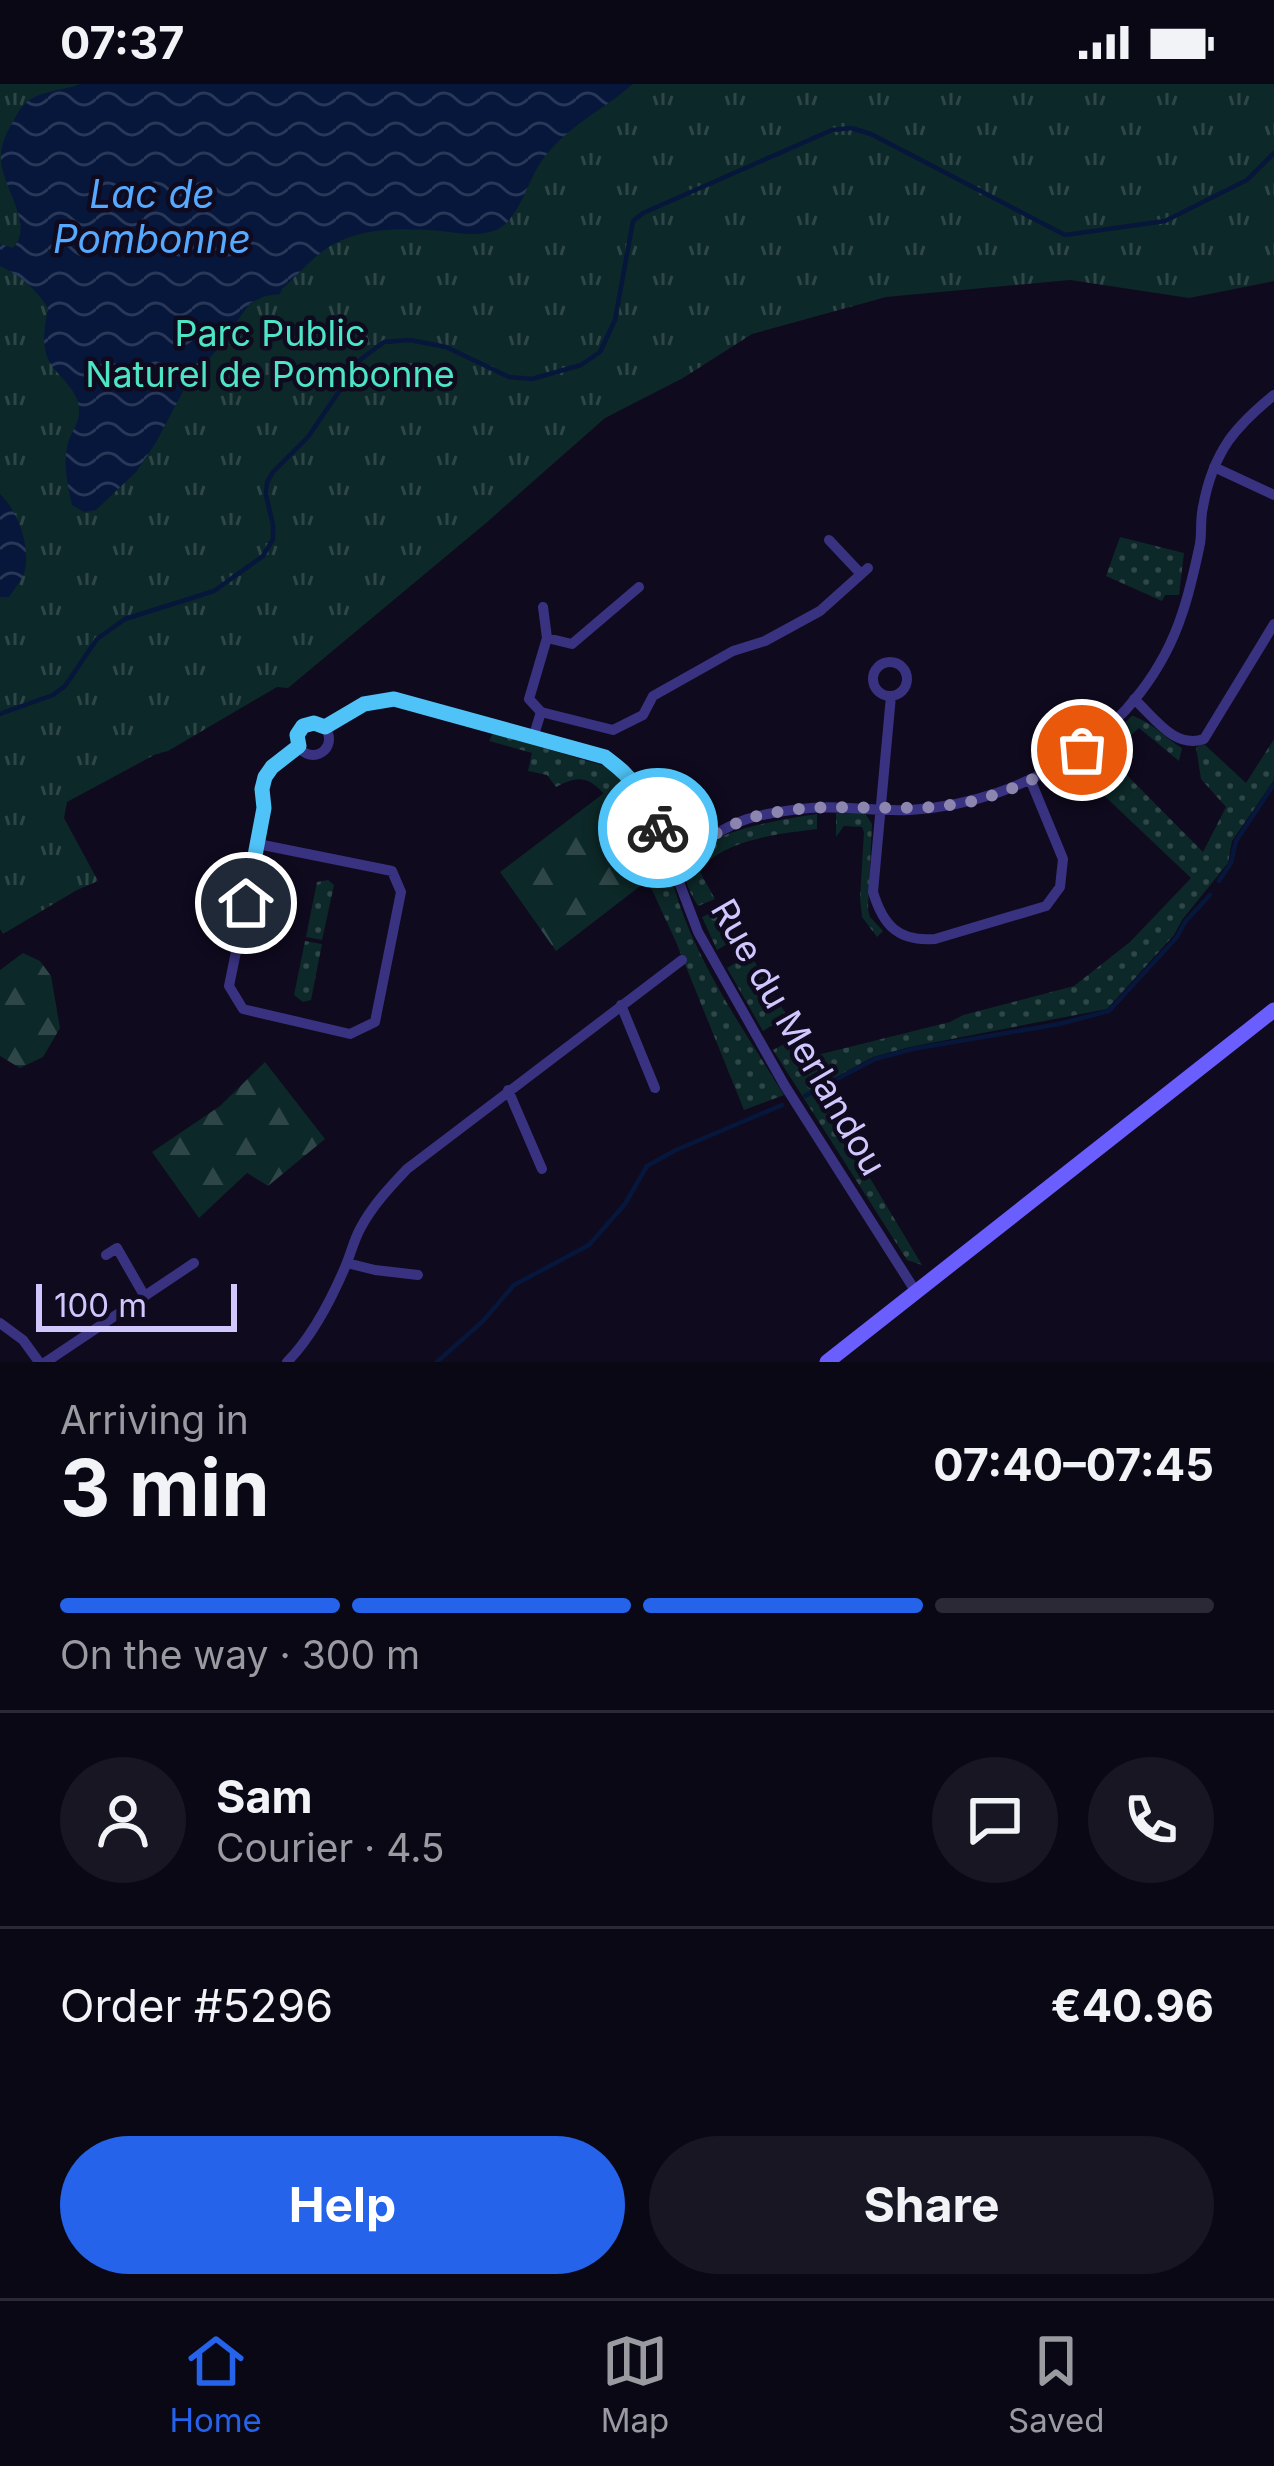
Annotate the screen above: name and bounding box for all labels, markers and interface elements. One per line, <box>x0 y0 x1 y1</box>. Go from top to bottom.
text: 07:37 <box>60 15 184 70</box>
water label: Lac de Pombonne <box>53 170 251 262</box>
park label: Parc Public Naturel de Pombonne <box>85 311 455 396</box>
pin <box>1031 699 1133 801</box>
icon: bag <box>1049 717 1115 783</box>
courier <box>598 768 718 888</box>
icon: bike <box>625 795 691 861</box>
pin <box>195 852 297 954</box>
icon: home <box>213 870 279 936</box>
street label: Rue du Merlandou <box>702 891 896 1183</box>
scale bar <box>36 1278 237 1331</box>
text: 100 m <box>54 1285 147 1325</box>
text: Arriving in <box>60 1396 249 1443</box>
text: 07:40–07:45 <box>933 1437 1214 1492</box>
text: 3 min <box>60 1440 270 1535</box>
text: On the way · 300 m <box>60 1631 420 1678</box>
button: person <box>60 1757 186 1883</box>
button: chat <box>932 1757 1058 1883</box>
button: phone <box>1088 1757 1214 1883</box>
text: Sam <box>216 1769 313 1824</box>
text: Courier · 4.5 <box>216 1824 445 1871</box>
text: Order #5296 <box>60 1978 333 2033</box>
text: €40.96 <box>1051 1978 1214 2033</box>
button: Help <box>60 2136 625 2274</box>
button: Share <box>649 2136 1214 2274</box>
tab: Home <box>169 2328 262 2440</box>
tab: Map <box>601 2328 669 2440</box>
tab: Saved <box>1008 2328 1105 2440</box>

